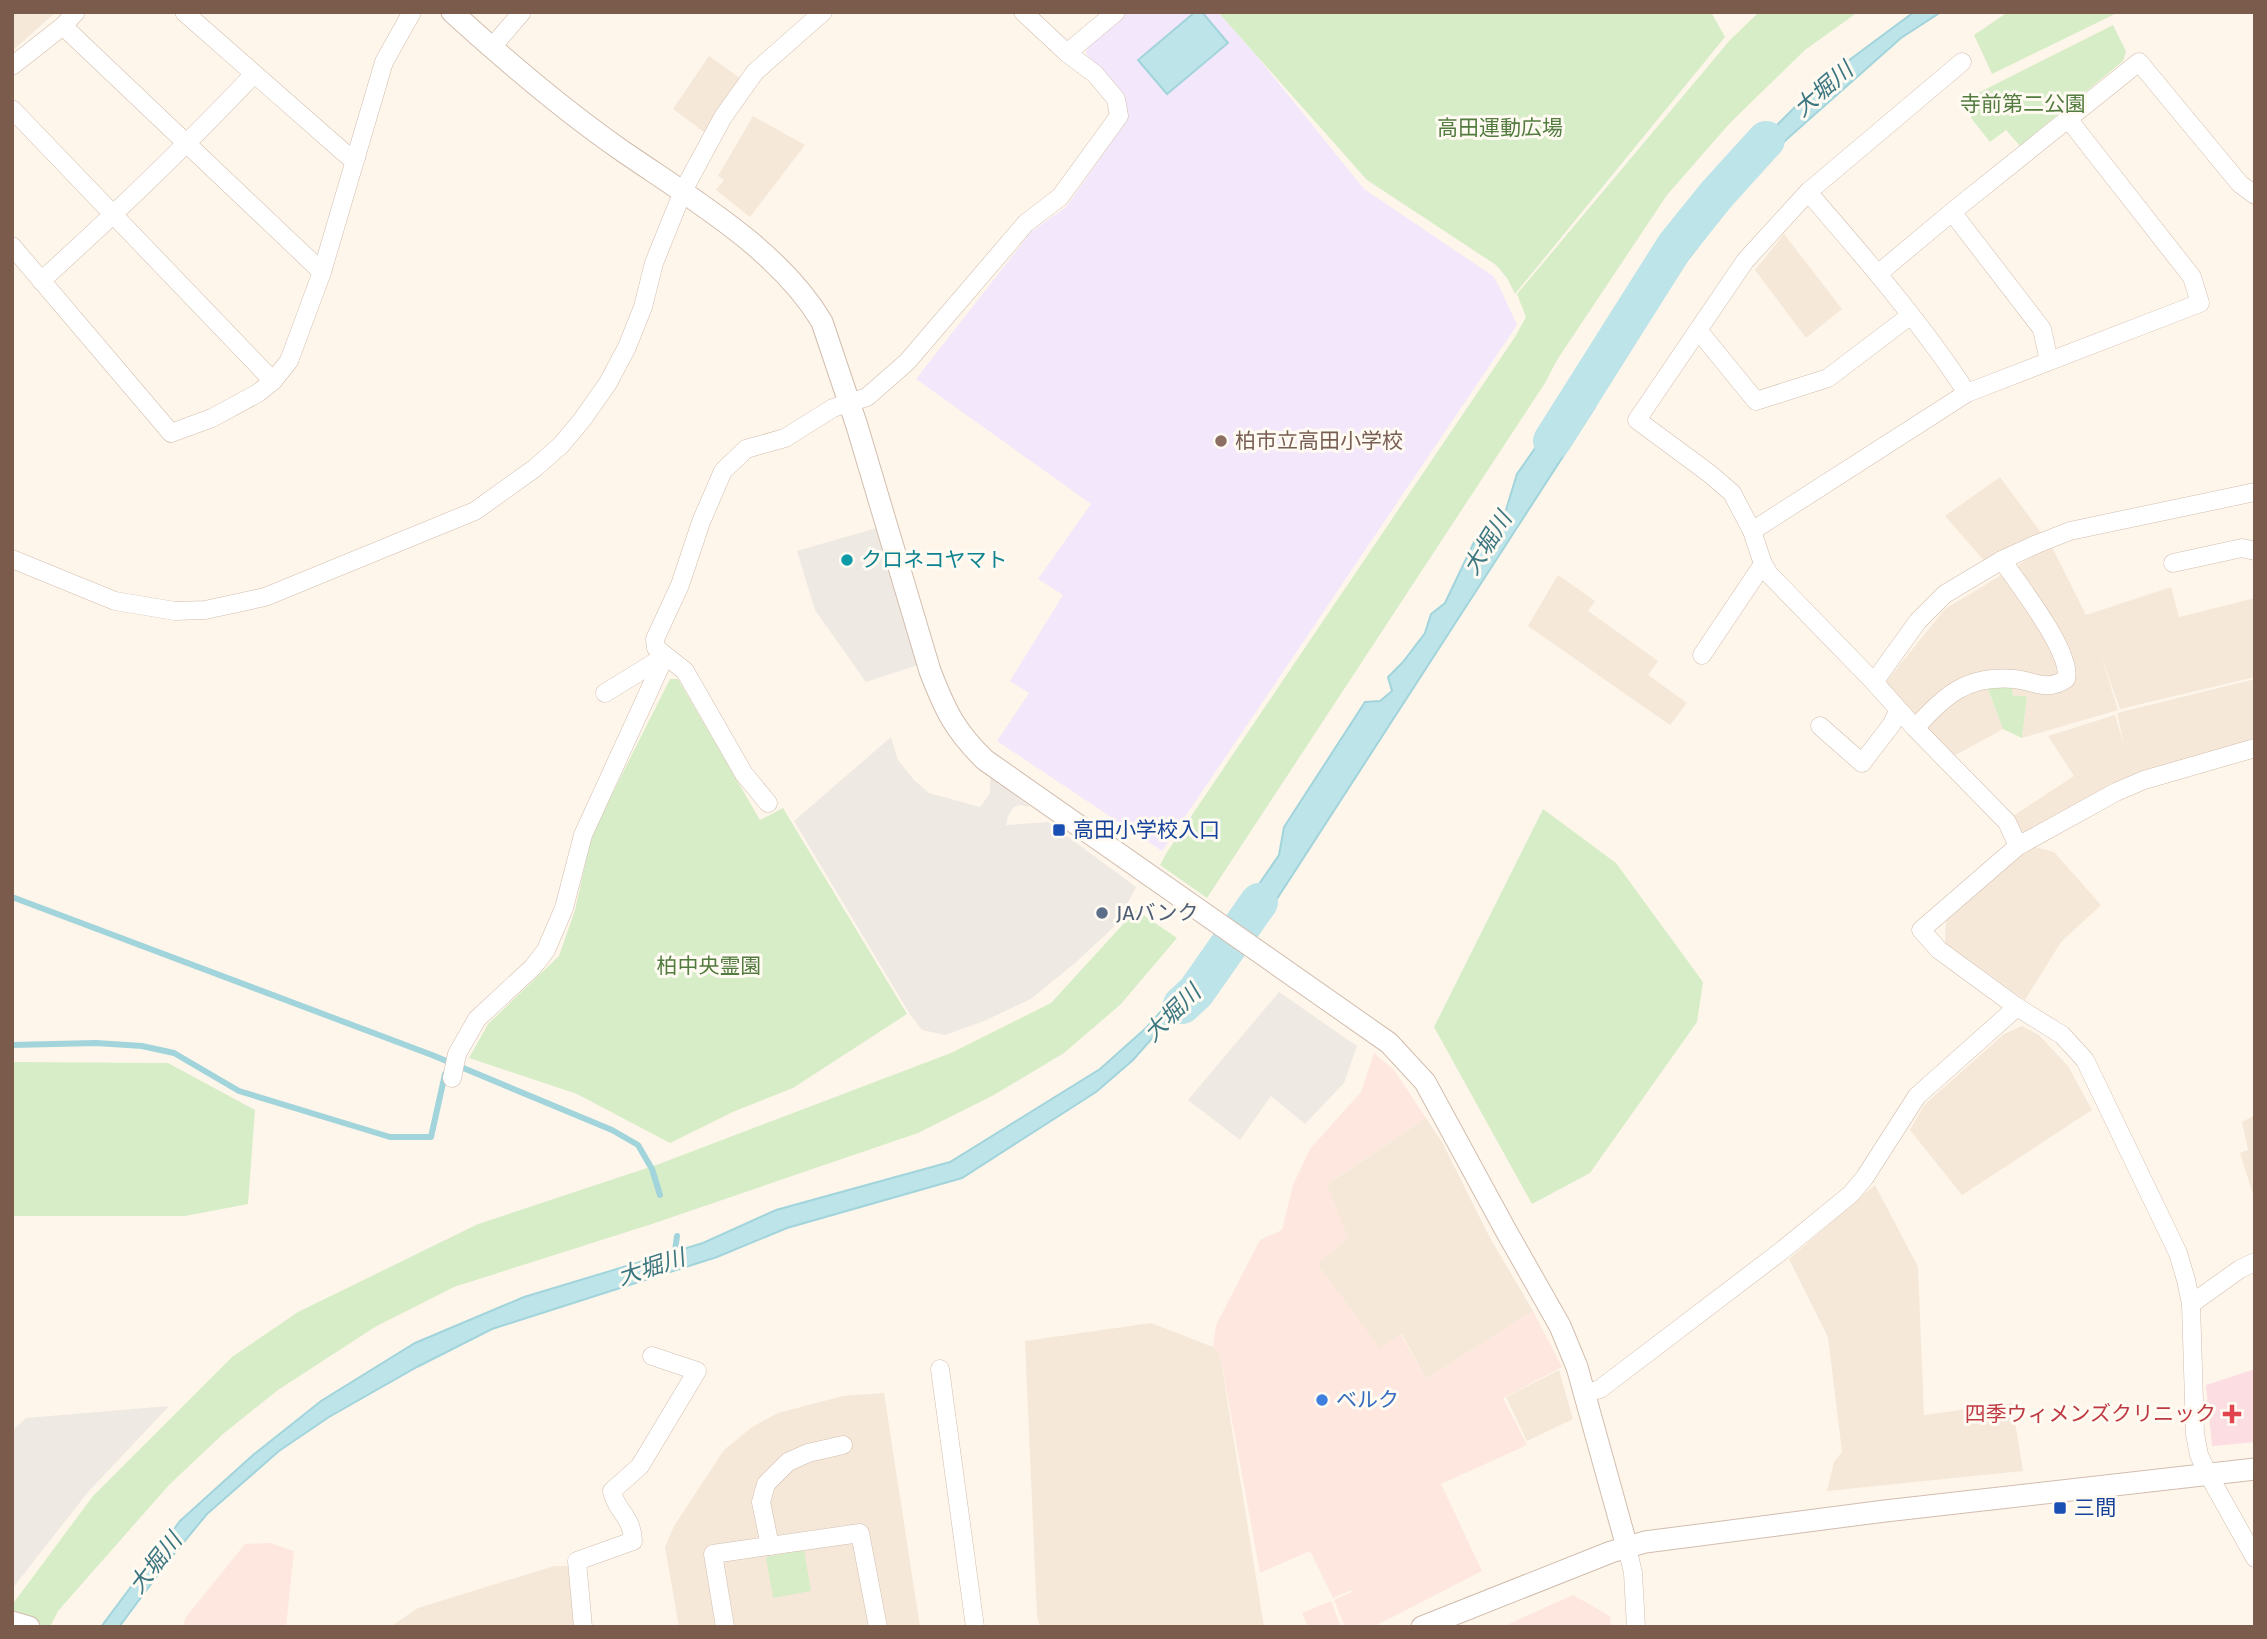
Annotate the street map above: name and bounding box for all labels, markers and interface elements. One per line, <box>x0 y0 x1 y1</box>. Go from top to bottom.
water label: 大堀川 <box>1788 54 1860 122</box>
park label: 寺前第二公園 <box>1960 91 2086 117</box>
park label: 高田運動広場 <box>1437 115 1563 141</box>
place label: 柏市立高田小学校 <box>1235 428 1403 454</box>
marker: 柏市立高田小学校 <box>1213 433 1229 449</box>
water label: 大堀川 <box>1457 504 1519 580</box>
place label: クロネコヤマト <box>861 547 1008 573</box>
marker: クロネコヤマト <box>839 552 855 568</box>
place label: 高田小学校入口 <box>1073 817 1220 843</box>
marker: 高田小学校入口 <box>1051 822 1067 838</box>
place label: JAバンク <box>1116 900 1199 926</box>
marker: JAバンク <box>1094 905 1110 921</box>
park label: 柏中央霊園 <box>657 953 762 979</box>
water label: 大堀川 <box>1138 977 1208 1047</box>
water label: 大堀川 <box>614 1242 691 1291</box>
place label: ベルク <box>1336 1387 1399 1413</box>
marker: ベルク <box>1314 1392 1330 1408</box>
place label: 四季ウィメンズクリニック <box>1964 1401 2216 1427</box>
marker: 四季ウィメンズクリニック <box>2222 1404 2242 1424</box>
place label: 三間 <box>2074 1495 2116 1521</box>
marker: 三間 <box>2052 1500 2068 1516</box>
water label: 大堀川 <box>123 1525 189 1599</box>

